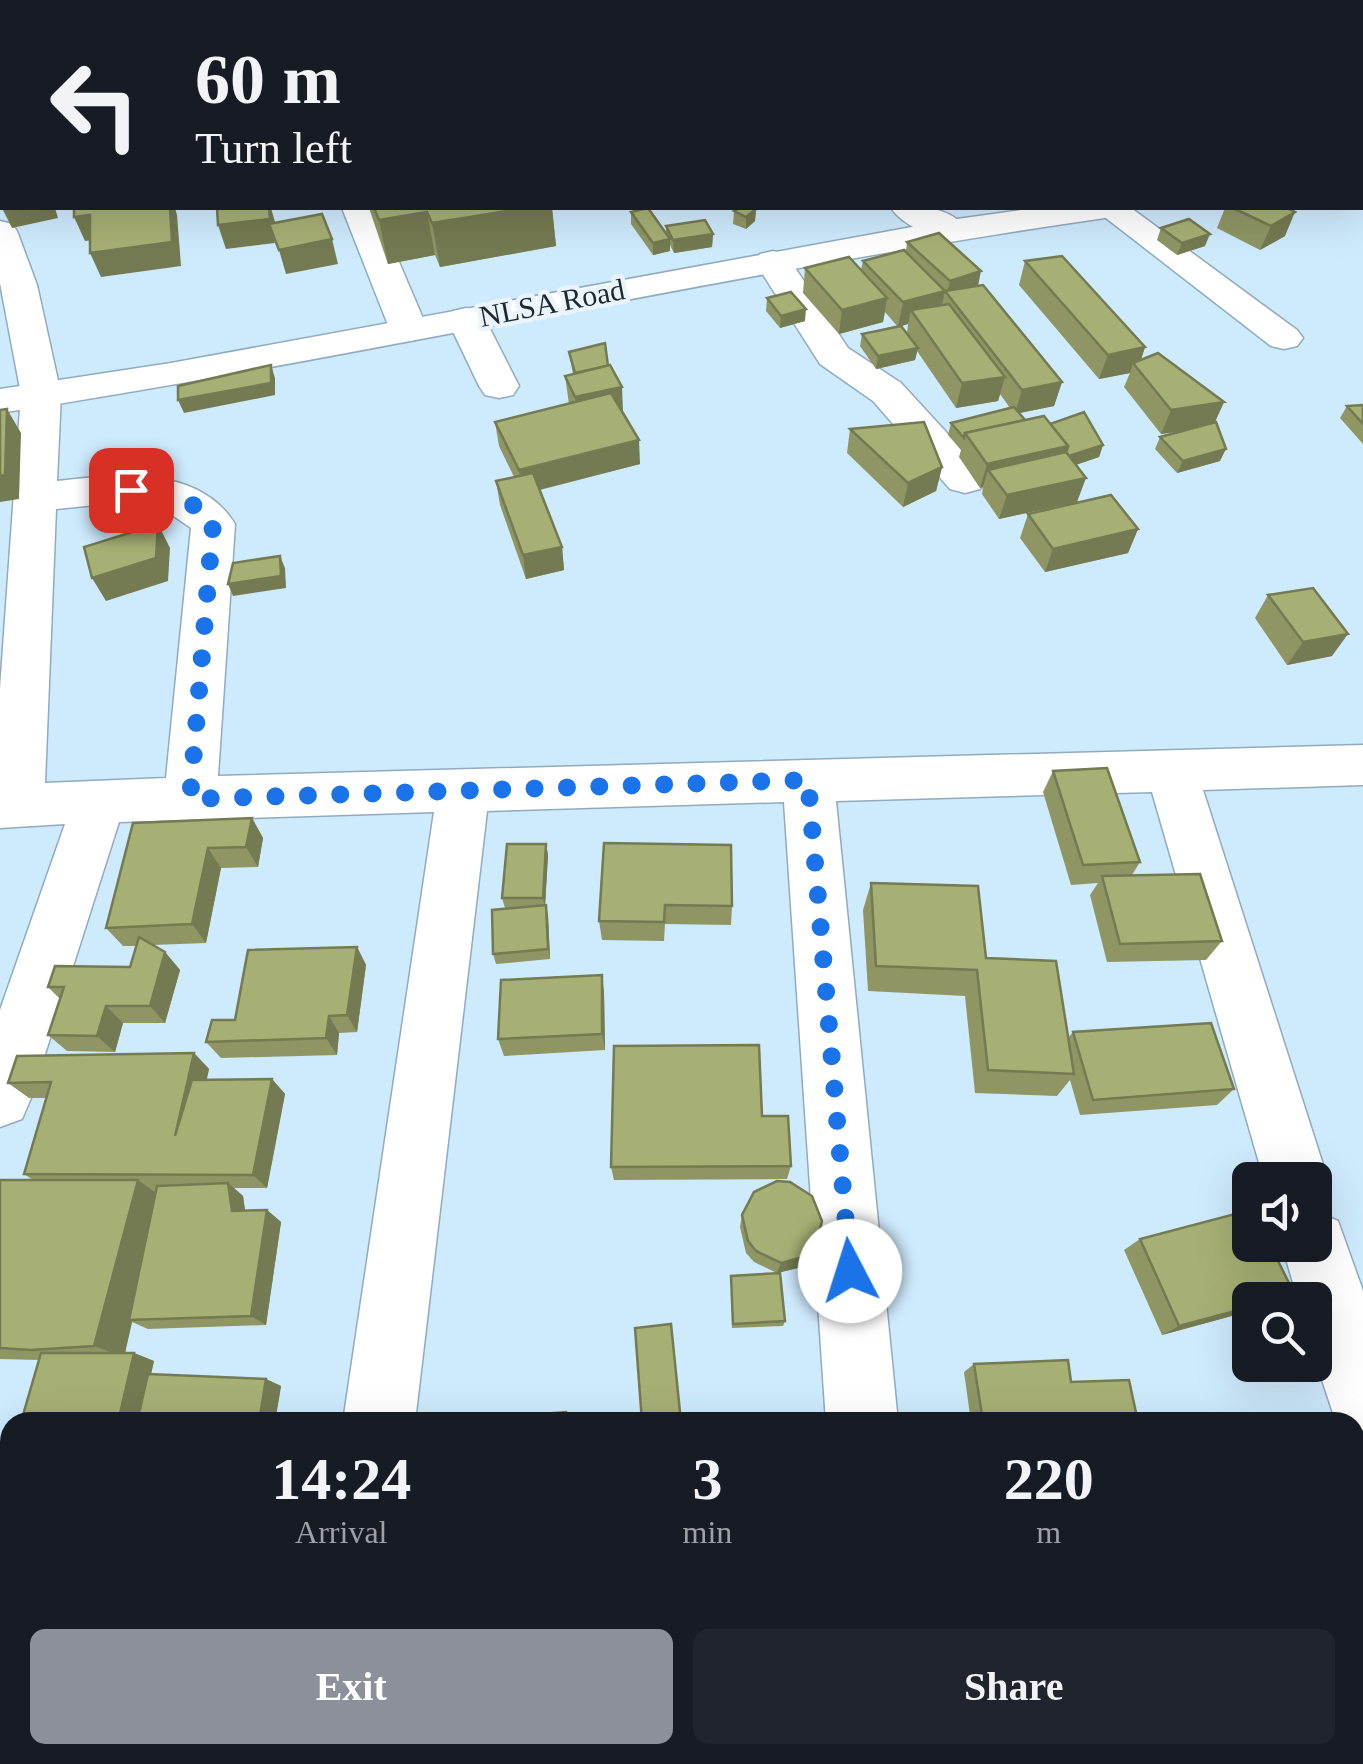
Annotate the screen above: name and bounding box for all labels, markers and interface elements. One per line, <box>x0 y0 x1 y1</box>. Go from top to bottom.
icon: left <box>30 40 160 170</box>
text: 60 m <box>195 41 341 118</box>
text: Turn left <box>195 123 352 173</box>
street label: NLSA Road <box>476 272 627 333</box>
pin <box>89 448 174 533</box>
icon: arrive <box>104 463 159 518</box>
map controls <box>1232 1162 1332 1382</box>
button: sound <box>1232 1162 1332 1262</box>
position arrow <box>798 1219 902 1323</box>
button: search <box>1232 1282 1332 1382</box>
text: 14:24 <box>271 1446 411 1512</box>
text: 3 <box>692 1446 722 1512</box>
text: 220 <box>1004 1446 1094 1512</box>
text: Arrival <box>295 1514 387 1550</box>
text: min <box>683 1514 732 1550</box>
text: m <box>1036 1514 1061 1550</box>
button: Exit <box>30 1629 673 1744</box>
button: Share <box>693 1629 1335 1744</box>

